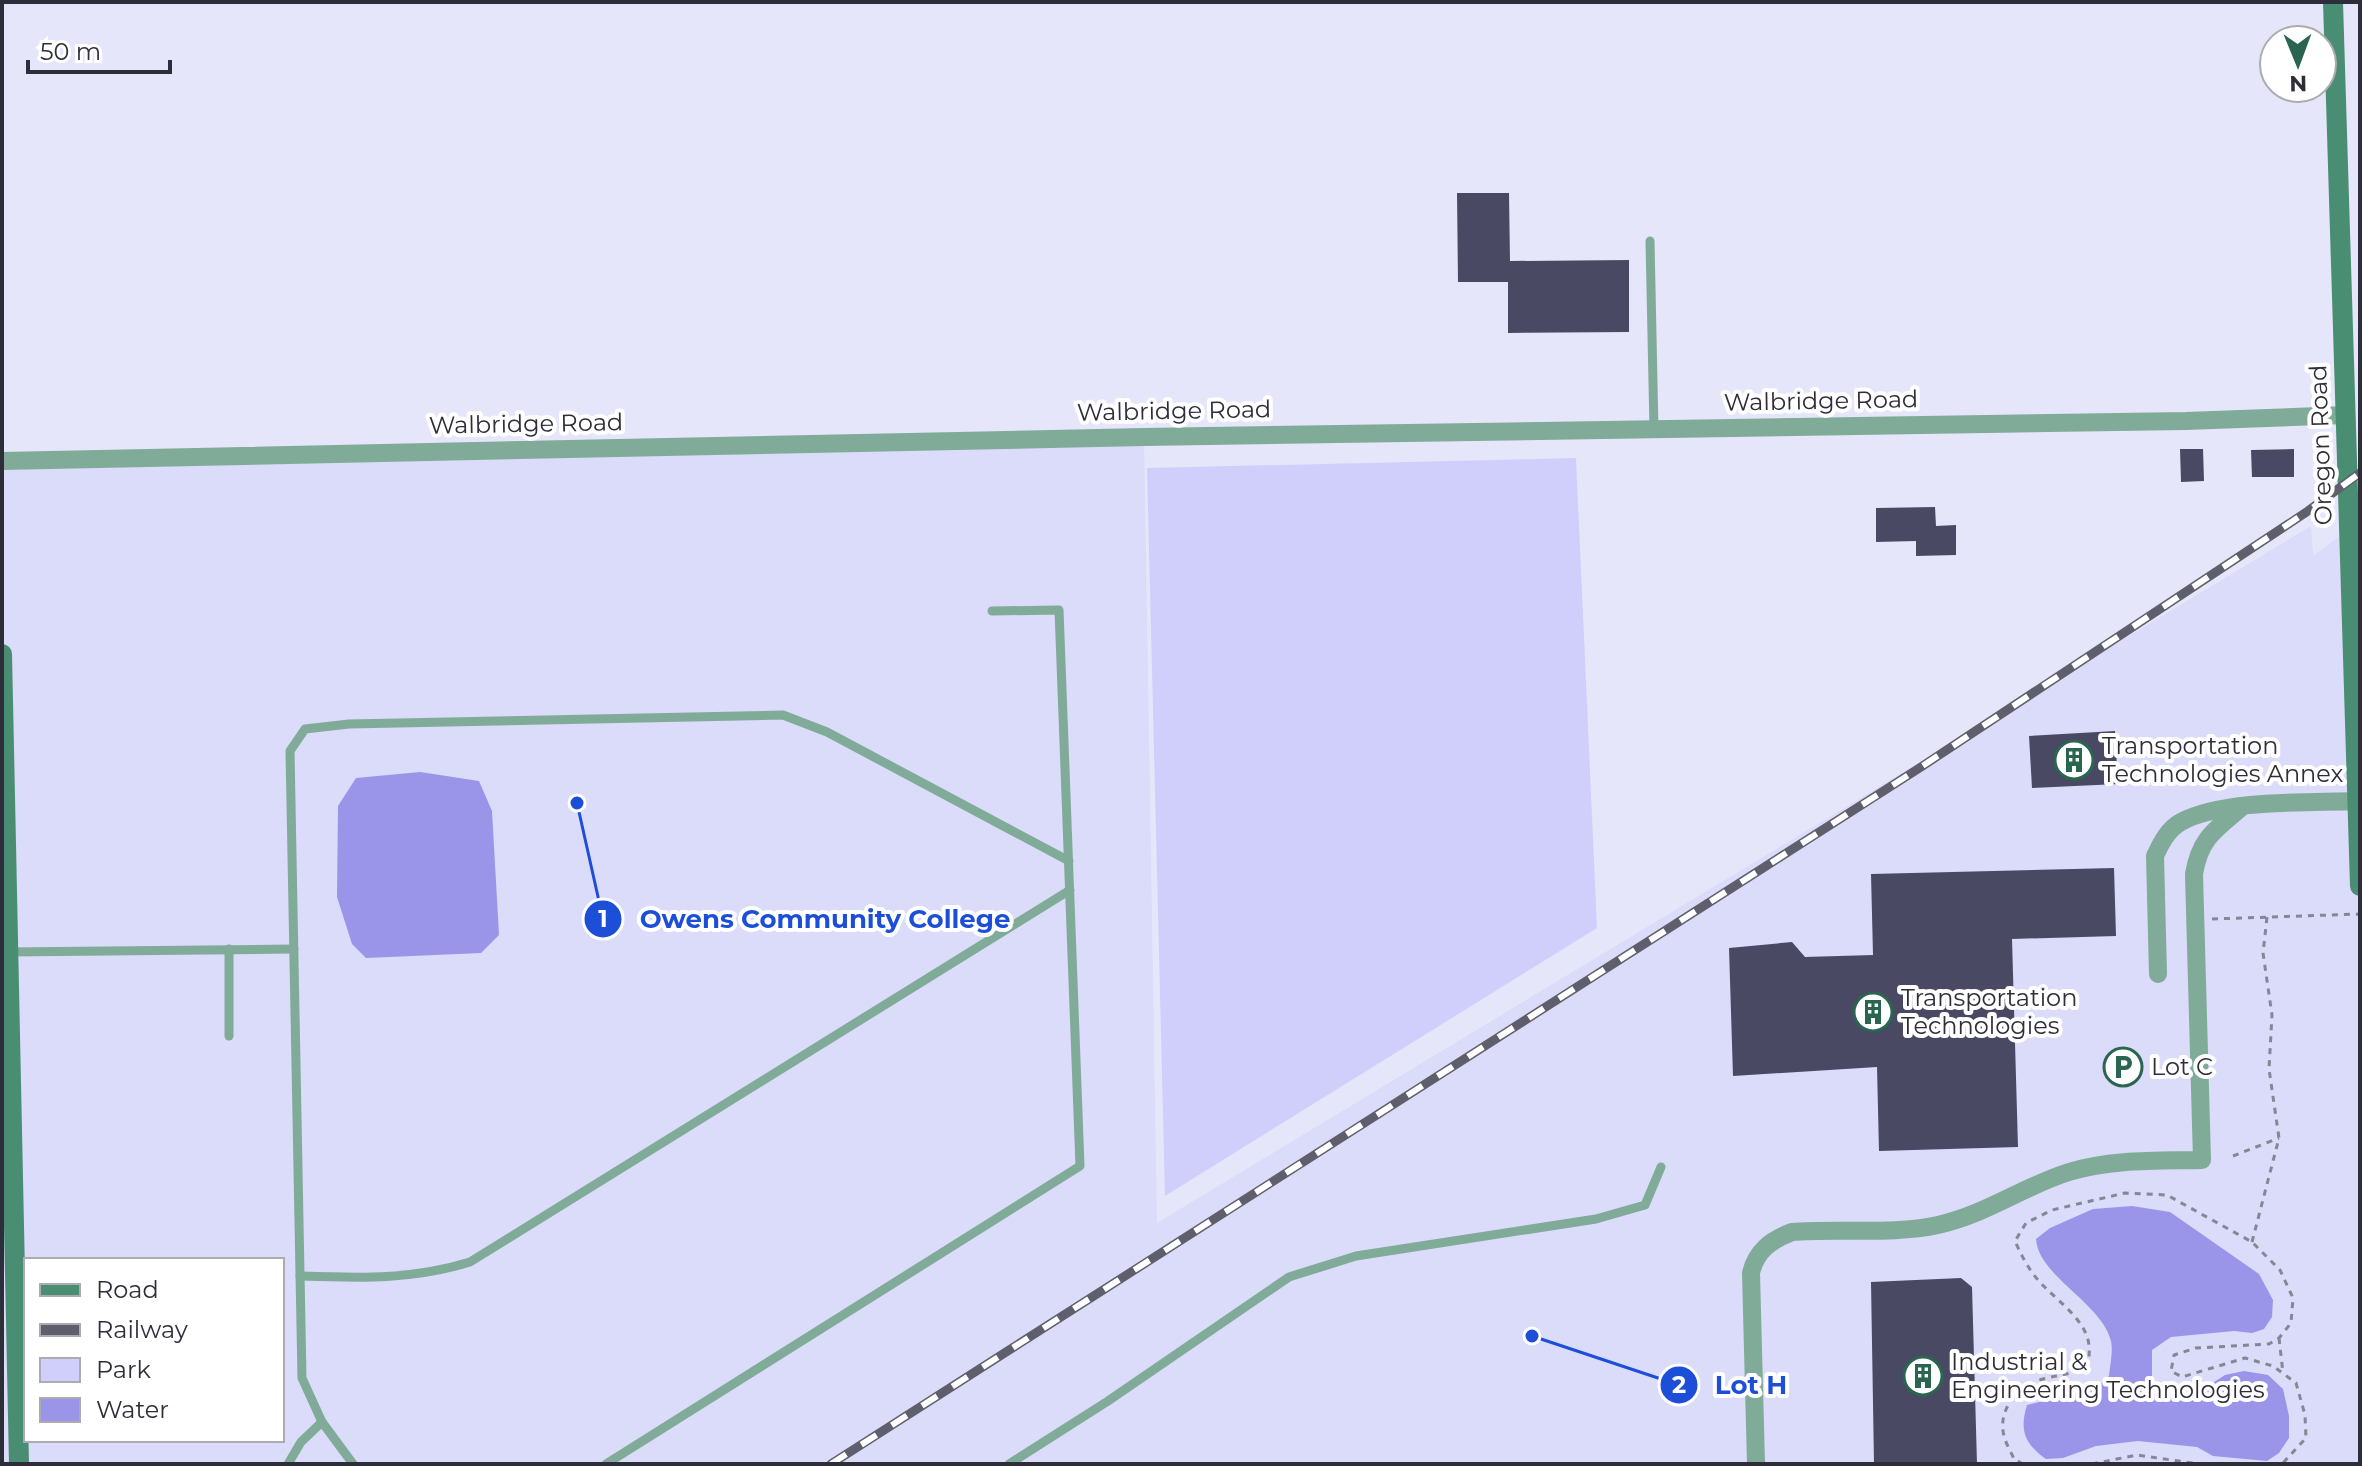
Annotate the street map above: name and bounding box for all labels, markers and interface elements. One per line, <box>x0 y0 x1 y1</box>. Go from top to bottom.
scale bar <box>28 24 170 74</box>
north arrow <box>2258 24 2338 104</box>
text: 50 m <box>40 37 101 66</box>
text: N <box>2289 70 2307 97</box>
street label: Oregon Road <box>2303 364 2338 526</box>
street label: Walbridge Road <box>1724 384 1918 417</box>
street label: Walbridge Road <box>1077 394 1271 427</box>
street label: Walbridge Road <box>429 407 623 440</box>
place label: Transportation Technologies Annex <box>2102 731 2343 788</box>
building icon: Transportation Technologies Annex <box>2053 739 2095 781</box>
callout: Owens Community College <box>583 894 1026 944</box>
text: Owens Community College <box>640 903 1010 935</box>
text: 1 <box>598 904 608 933</box>
place label: Transportation Technologies <box>1901 983 2077 1040</box>
building icon: Transportation Technologies <box>1852 991 1894 1033</box>
parking icon: Lot C <box>2102 1046 2144 1088</box>
place label: Lot C <box>2151 1052 2213 1081</box>
legend <box>24 1258 284 1442</box>
text: Road <box>96 1275 159 1304</box>
text: Railway <box>96 1315 188 1344</box>
place label: Industrial & Engineering Technologies <box>1951 1347 2265 1404</box>
text: Park <box>96 1355 151 1384</box>
building icon: Industrial & Engineering Technologies <box>1902 1355 1944 1397</box>
callout: Lot H <box>1659 1360 1803 1410</box>
text: Lot H <box>1715 1369 1787 1401</box>
text: 2 <box>1672 1370 1686 1399</box>
text: Water <box>96 1395 169 1424</box>

